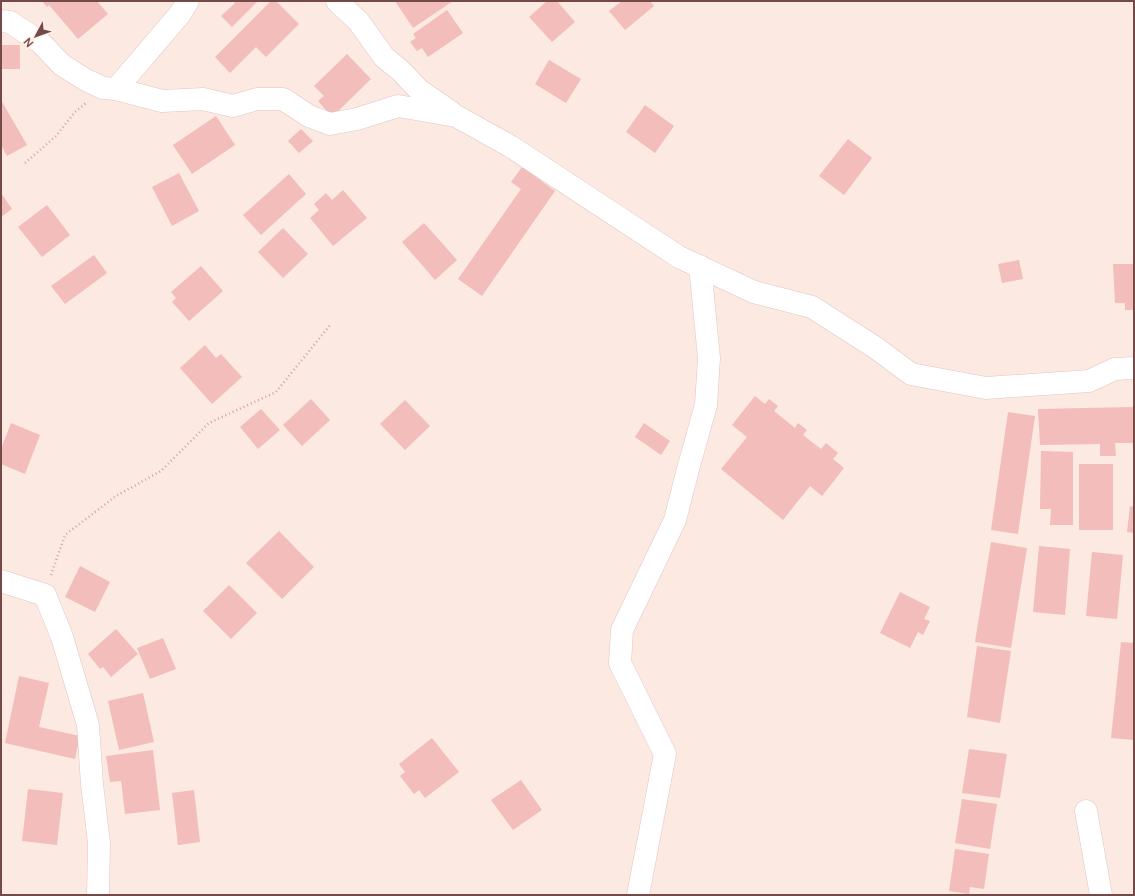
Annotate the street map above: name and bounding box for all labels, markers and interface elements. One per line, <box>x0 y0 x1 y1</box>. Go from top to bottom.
north arrow <box>16 16 56 56</box>
text: N <box>20 35 36 51</box>

